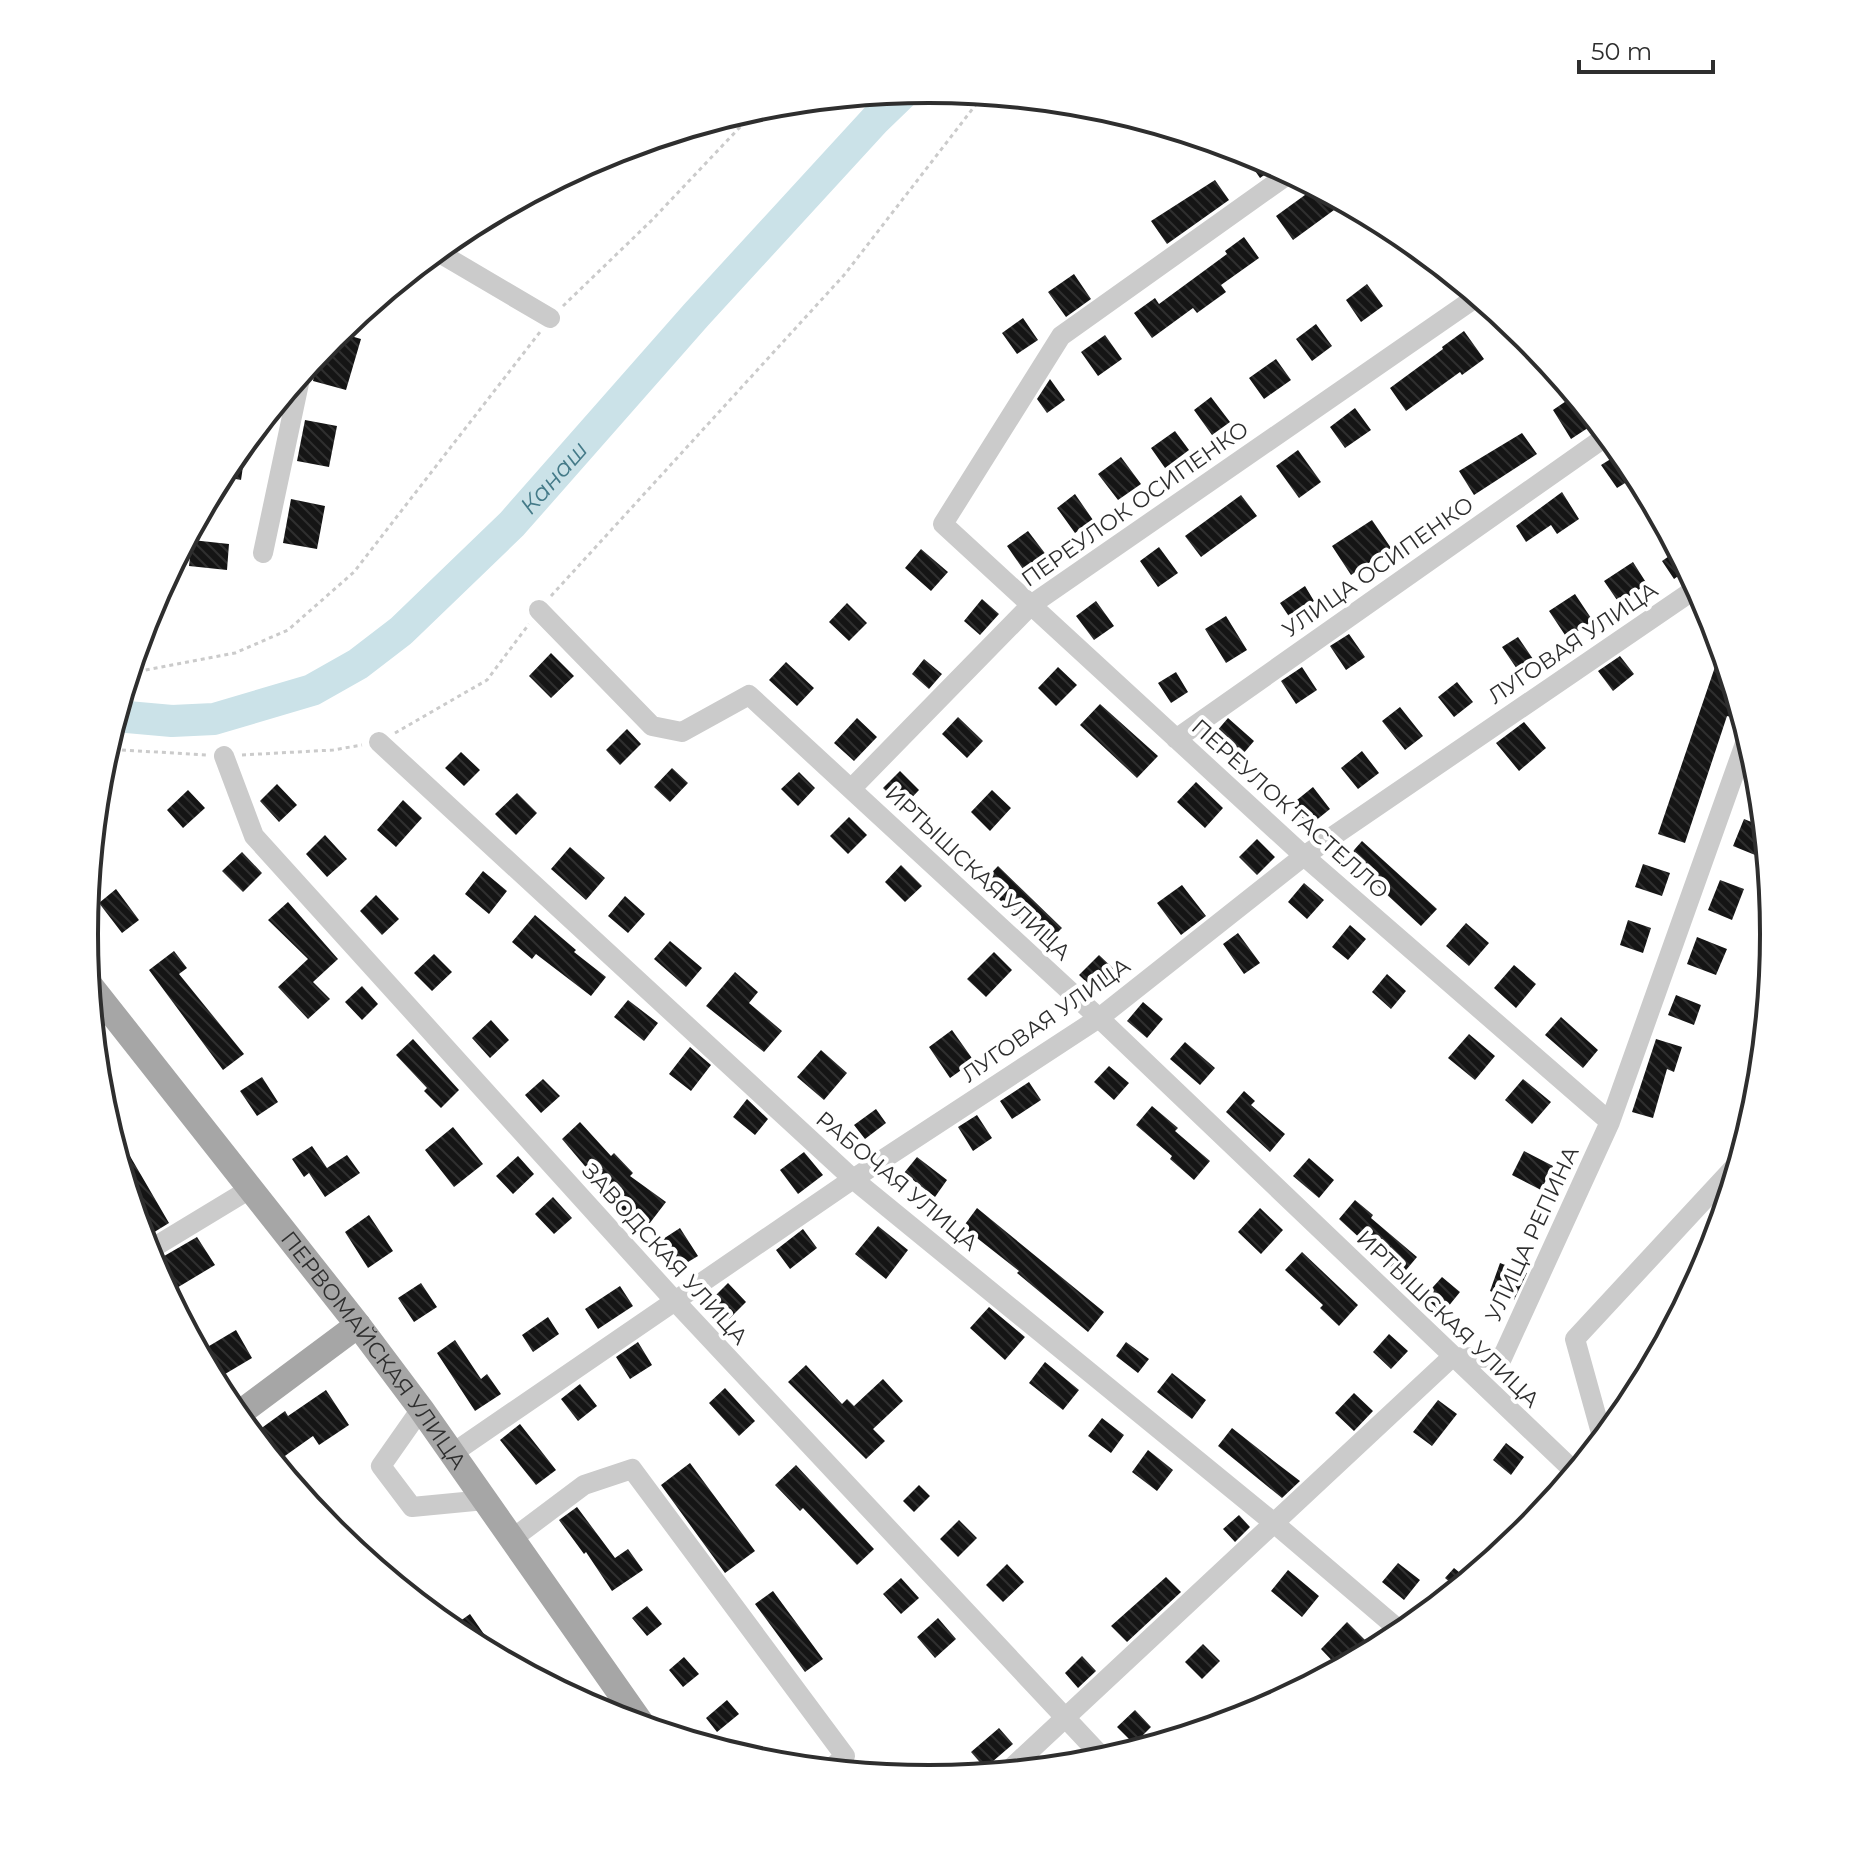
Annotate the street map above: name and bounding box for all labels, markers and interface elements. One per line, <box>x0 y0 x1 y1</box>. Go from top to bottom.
scale bar <box>1579 24 1713 74</box>
text: 50 m <box>1591 37 1652 66</box>
street label: ПЕРЕУЛОК ОСИПЕНКО <box>1016 415 1254 593</box>
water label: Канаш <box>513 435 593 520</box>
street label: УЛИЦА ОСИПЕНКО <box>1277 491 1479 643</box>
street label: ЛУГОВАЯ УЛИЦА <box>1483 576 1664 710</box>
street label: ПЕРЕУЛОК ГАСТЕЛЛО <box>1186 713 1394 905</box>
street label: ИРТЫШСКАЯ УЛИЦА <box>880 780 1077 966</box>
street label: ЛУГОВАЯ УЛИЦА <box>957 952 1136 1088</box>
street label: РАБОЧАЯ УЛИЦА <box>810 1105 984 1257</box>
street label: УЛИЦА РЕПИНА <box>1479 1141 1585 1326</box>
street label: ЗАВОДСКАЯ УЛИЦА <box>576 1158 754 1351</box>
street label: ИРТЫШСКАЯ УЛИЦА <box>1351 1225 1546 1414</box>
street label: ПЕРВОМАЙСКАЯ УЛИЦА <box>276 1226 473 1475</box>

